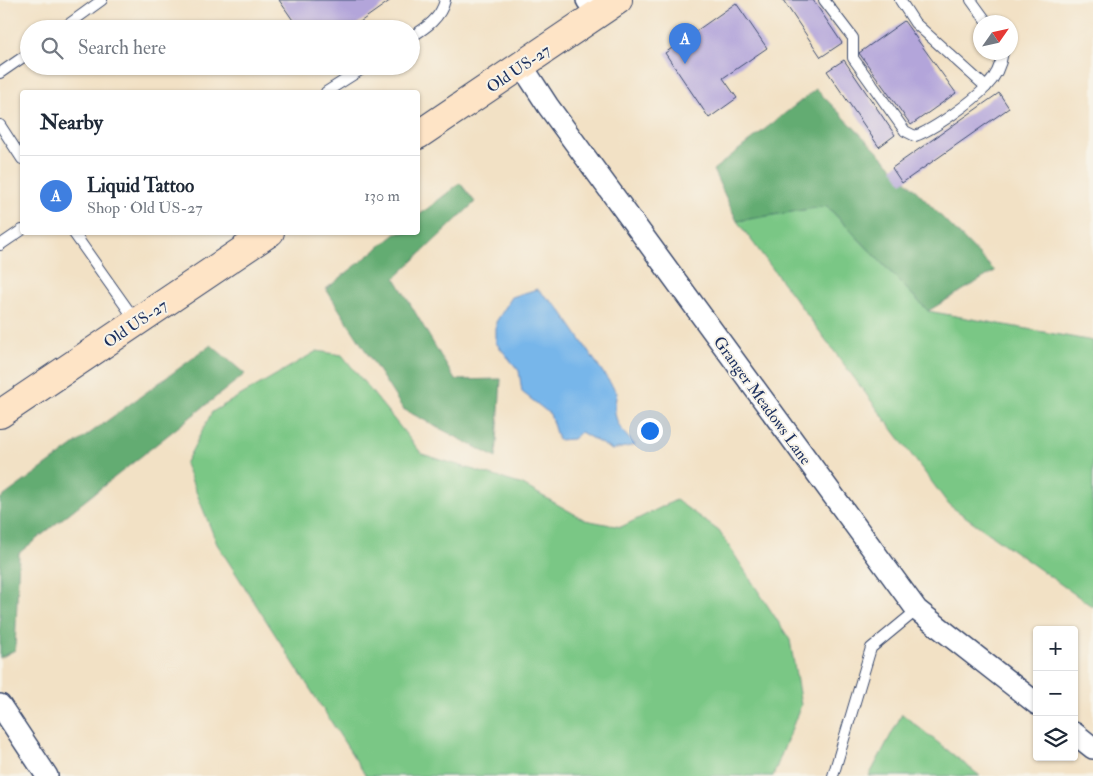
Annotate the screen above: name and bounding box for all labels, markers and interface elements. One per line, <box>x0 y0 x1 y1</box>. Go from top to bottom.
north arrow <box>973 15 1018 60</box>
search box <box>20 20 420 75</box>
pin: A <box>669 23 701 64</box>
icon: search <box>38 34 66 62</box>
text: Search here <box>78 36 166 60</box>
street label: Old US-27 <box>483 40 555 97</box>
text: Nearby <box>40 109 103 136</box>
text: Liquid Tattoo <box>87 174 194 198</box>
text: A <box>51 186 61 206</box>
text: 130 m <box>364 186 400 206</box>
text: Shop · Old US-27 <box>87 198 203 218</box>
street label: Old US-27 <box>100 295 172 352</box>
street label: Granger Meadows Lane <box>709 332 816 469</box>
your location <box>637 418 663 444</box>
map controls <box>1033 626 1078 761</box>
button: + <box>1033 626 1078 671</box>
button: − <box>1033 671 1078 716</box>
button: layers <box>1033 716 1078 761</box>

